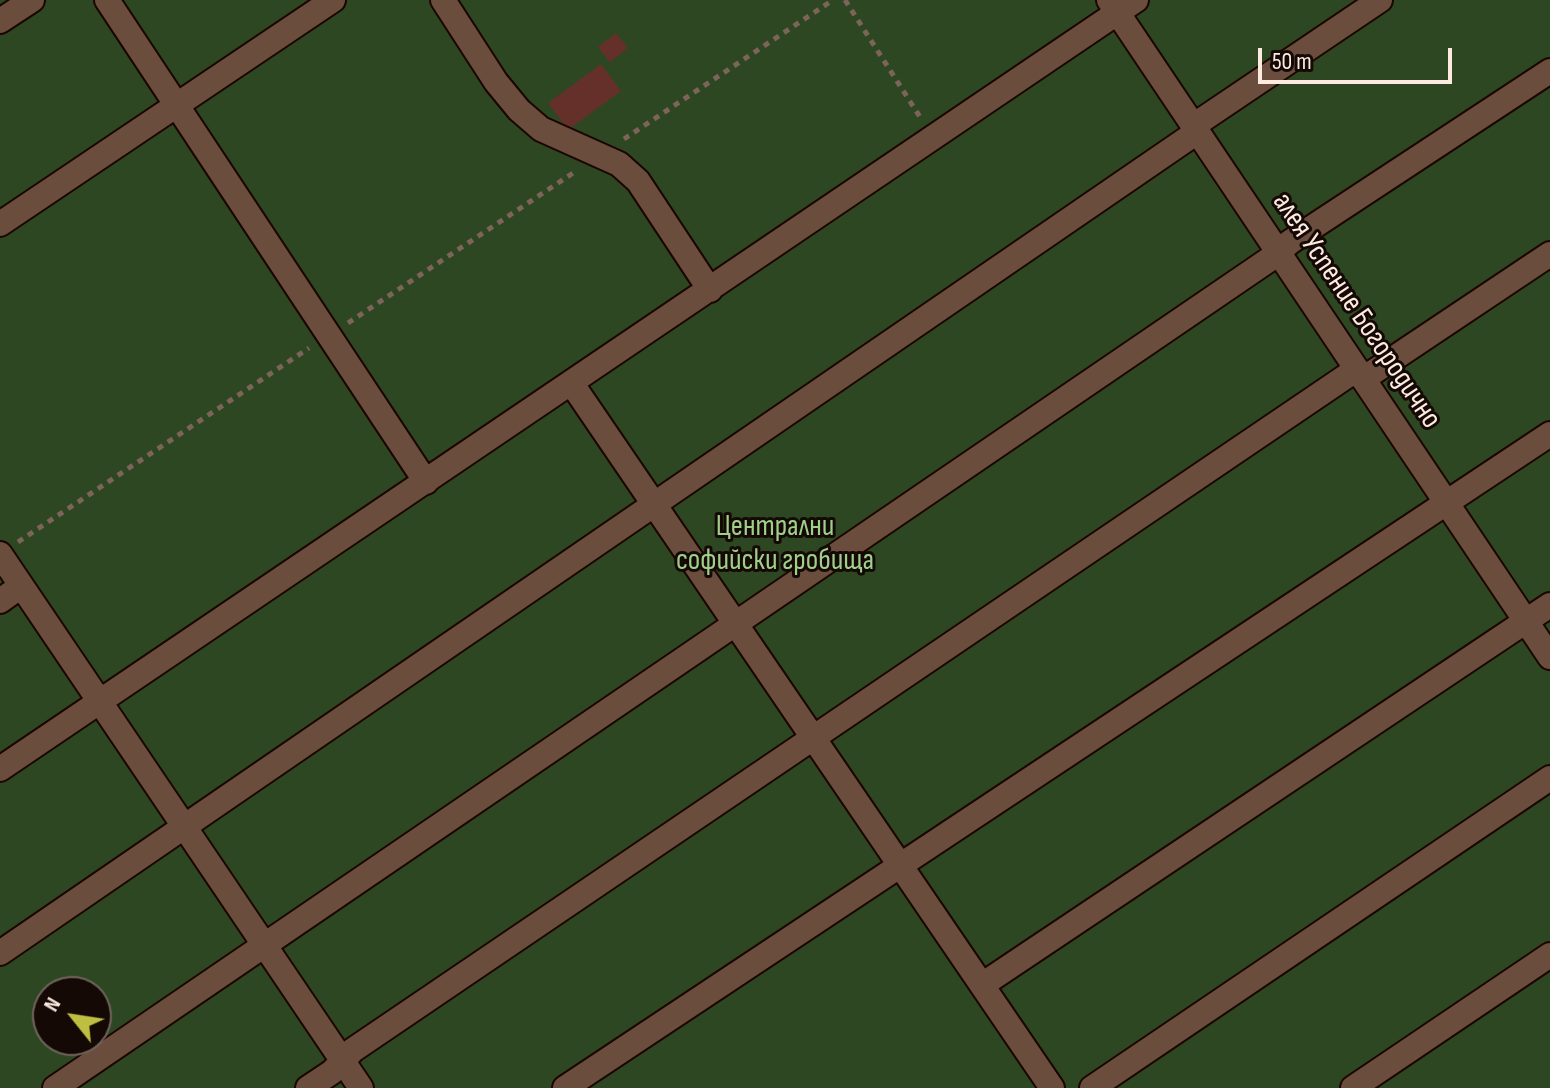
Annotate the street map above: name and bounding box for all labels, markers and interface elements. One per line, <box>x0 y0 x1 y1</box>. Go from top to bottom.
scale bar <box>1262 32 1456 82</box>
text: 50 m <box>1272 47 1312 76</box>
street label: алея Успение Богородично <box>1264 186 1448 436</box>
park label: Централни софийски гробища <box>676 509 874 580</box>
north arrow <box>32 976 112 1056</box>
text: N <box>38 993 67 1017</box>

